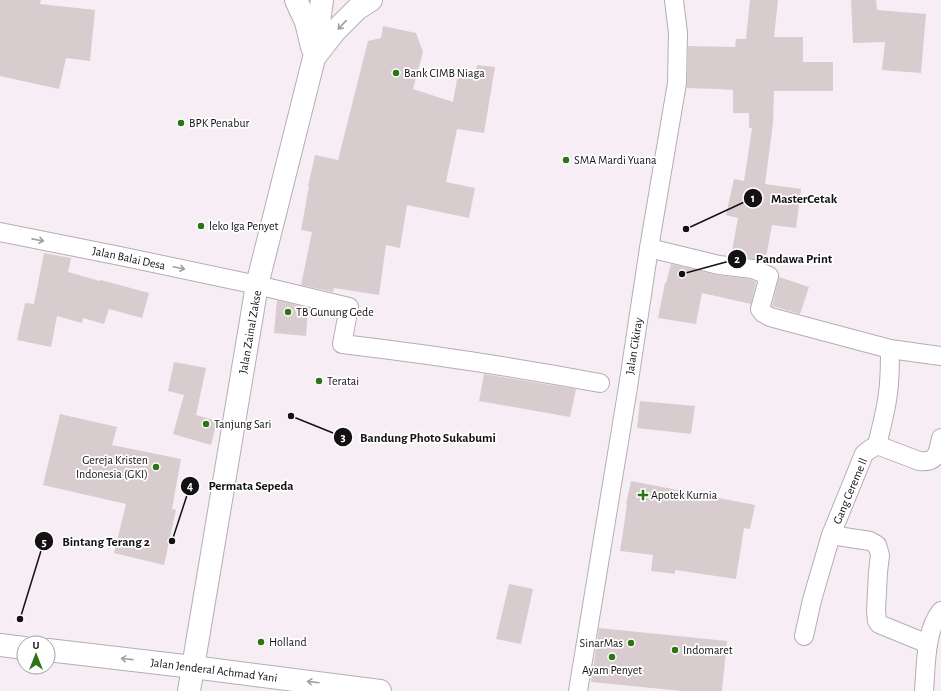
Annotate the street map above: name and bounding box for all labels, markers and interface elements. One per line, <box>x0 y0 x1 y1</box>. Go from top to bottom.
one-way arrow <box>337 20 346 30</box>
place label: Bank CIMB Niaga <box>404 67 485 79</box>
marker: Bank CIMB Niaga <box>391 68 401 78</box>
place label: BPK Penabur <box>189 117 249 129</box>
marker: BPK Penabur <box>176 118 186 128</box>
place label: SMA Mardi Yuana <box>574 154 657 166</box>
marker: SMA Mardi Yuana <box>561 155 571 165</box>
callout: MasterCetak <box>743 186 845 211</box>
text: 1 <box>751 192 755 204</box>
text: MasterCetak <box>771 193 838 206</box>
place label: leko Iga Penyet <box>209 220 278 233</box>
marker: leko Iga Penyet <box>196 221 206 231</box>
one-way arrow <box>31 236 44 244</box>
street label: Jalan Balai Desa <box>91 244 167 272</box>
callout: Pandawa Print <box>727 246 840 271</box>
text: 2 <box>734 253 740 265</box>
text: Pandawa Print <box>756 253 833 266</box>
one-way arrow <box>173 265 186 273</box>
street label: Jalan Zainal Zakse <box>237 289 263 375</box>
place label: TB Gunung Gede <box>296 306 374 318</box>
marker: TB Gunung Gede <box>283 307 293 317</box>
street label: Jalan Cikiray <box>624 317 645 375</box>
place label: Teratai <box>327 375 359 387</box>
marker: Teratai <box>314 376 324 386</box>
place label: Tanjung Sari <box>214 418 272 431</box>
marker: Tanjung Sari <box>201 419 211 429</box>
callout: Bandung Photo Sukabumi <box>333 424 504 449</box>
text: 3 <box>340 431 346 443</box>
text: Bandung Photo Sukabumi <box>360 432 496 445</box>
place label: Gereja Kristen Indonesia (GKI) <box>76 454 148 480</box>
street label: Gang Cereme ll <box>831 456 869 526</box>
marker: Gereja Kristen Indonesia (GKI) <box>151 462 161 472</box>
callout: Permata Sepeda <box>180 473 301 498</box>
text: 4 <box>187 480 193 492</box>
text: Permata Sepeda <box>208 480 294 493</box>
place label: Apotek Kurnia <box>651 489 718 501</box>
marker: Apotek Kurnia <box>638 490 648 500</box>
callout: Bintang Terang 2 <box>34 529 158 554</box>
text: 5 <box>41 536 47 548</box>
text: Bintang Terang 2 <box>62 536 150 549</box>
north arrow <box>16 635 56 675</box>
place label: Holland <box>269 636 307 648</box>
marker: Holland <box>256 637 266 647</box>
place label: SinarMas <box>580 637 623 649</box>
marker: SinarMas <box>626 638 636 648</box>
text: U <box>32 640 40 651</box>
place label: Indomaret <box>683 644 733 656</box>
marker: Indomaret <box>670 645 680 655</box>
marker: Ayam Penyet <box>607 652 617 662</box>
one-way arrow <box>121 655 134 663</box>
street label: Jalan Jenderal Achmad Yani <box>150 656 278 684</box>
place label: Ayam Penyet <box>582 664 642 677</box>
one-way arrow <box>307 678 320 686</box>

